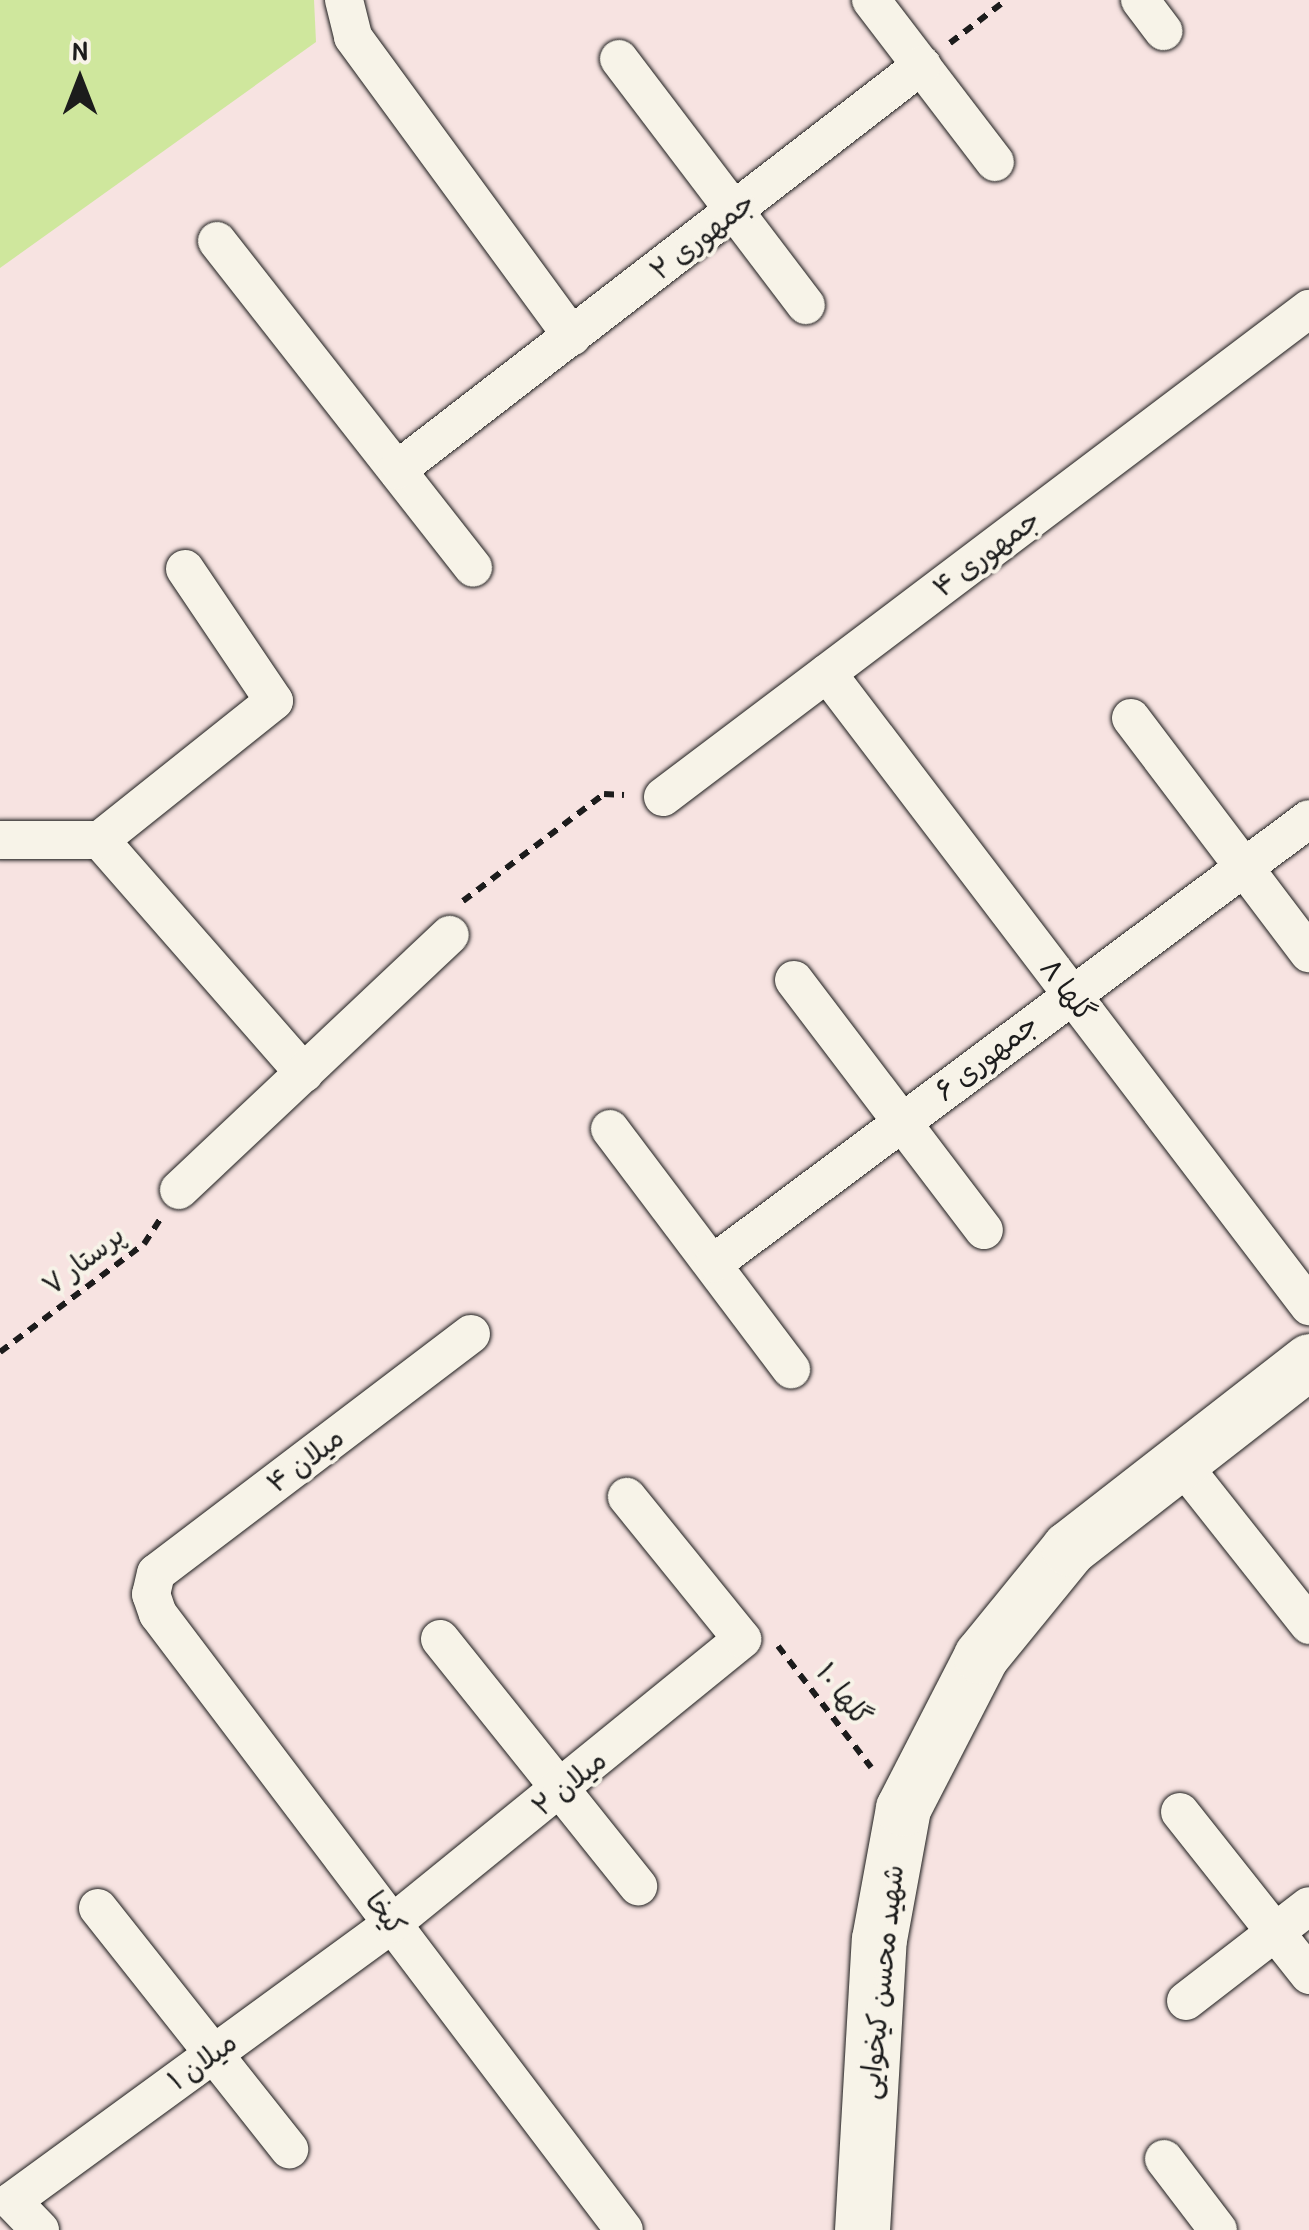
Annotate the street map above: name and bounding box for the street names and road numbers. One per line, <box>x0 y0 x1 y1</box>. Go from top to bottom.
street label: جمهوری ۲ <box>643 185 761 287</box>
street label: جمهوری ۴ <box>926 502 1046 604</box>
street label: گلها ۸ <box>1033 952 1103 1028</box>
street label: جمهوری ۶ <box>928 1006 1044 1108</box>
street label: پرستار ۷ <box>35 1218 131 1302</box>
street label: میلان ۴ <box>260 1420 350 1500</box>
street label: گلها ۱۰ <box>809 1656 879 1732</box>
street label: میلان ۲ <box>525 1743 613 1823</box>
street label: شهید محسن کیخوایی <box>852 1863 910 2101</box>
street label: کیخا <box>359 1884 413 1942</box>
street label: میلان ۱ <box>161 2025 243 2097</box>

